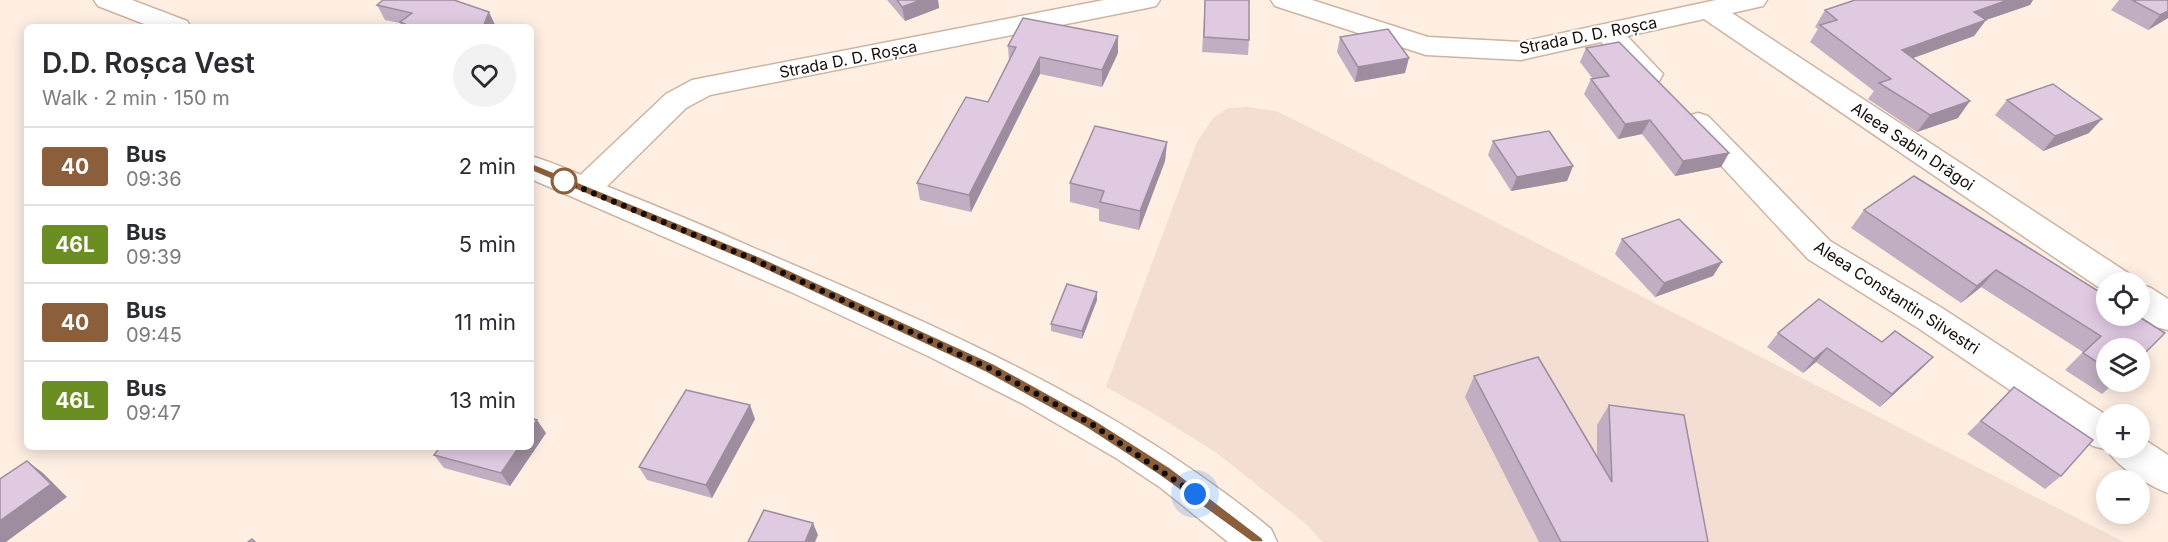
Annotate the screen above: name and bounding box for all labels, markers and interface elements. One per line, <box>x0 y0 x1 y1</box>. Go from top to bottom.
street label: Strada D. D. Roșca <box>1517 12 1659 58</box>
street label: Strada D. D. Roșca <box>777 36 919 82</box>
button: heart <box>453 44 516 107</box>
text: D.D. Roșca Vest <box>42 46 255 80</box>
text: Walk · 2 min · 150 m <box>42 86 230 110</box>
street label: Aleea Sabin Drăgoi <box>1848 97 1978 195</box>
text: Bus <box>126 141 167 167</box>
text: 2 min <box>459 153 516 179</box>
text: 40 <box>61 154 89 179</box>
text: 09:36 <box>126 167 182 191</box>
unlabelled marker <box>551 168 577 194</box>
text: Bus <box>126 219 167 245</box>
text: 5 min <box>459 231 516 257</box>
text: 46L <box>55 232 95 257</box>
street label: Aleea Constantin Silvestri <box>1811 236 1983 358</box>
text: 09:39 <box>126 245 182 269</box>
map controls <box>2096 272 2150 524</box>
button: locate <box>2096 272 2150 326</box>
text: Bus <box>126 297 167 323</box>
text: 11 min <box>454 309 516 335</box>
text: 40 <box>61 310 89 335</box>
text: 09:45 <box>126 323 182 347</box>
button: layers <box>2096 338 2150 392</box>
text: Bus <box>126 375 167 401</box>
text: 13 min <box>450 387 516 413</box>
text: 46L <box>55 388 95 413</box>
text: 09:47 <box>126 401 181 425</box>
button: + <box>2096 404 2150 458</box>
button: − <box>2096 470 2150 524</box>
your location <box>1180 479 1210 509</box>

